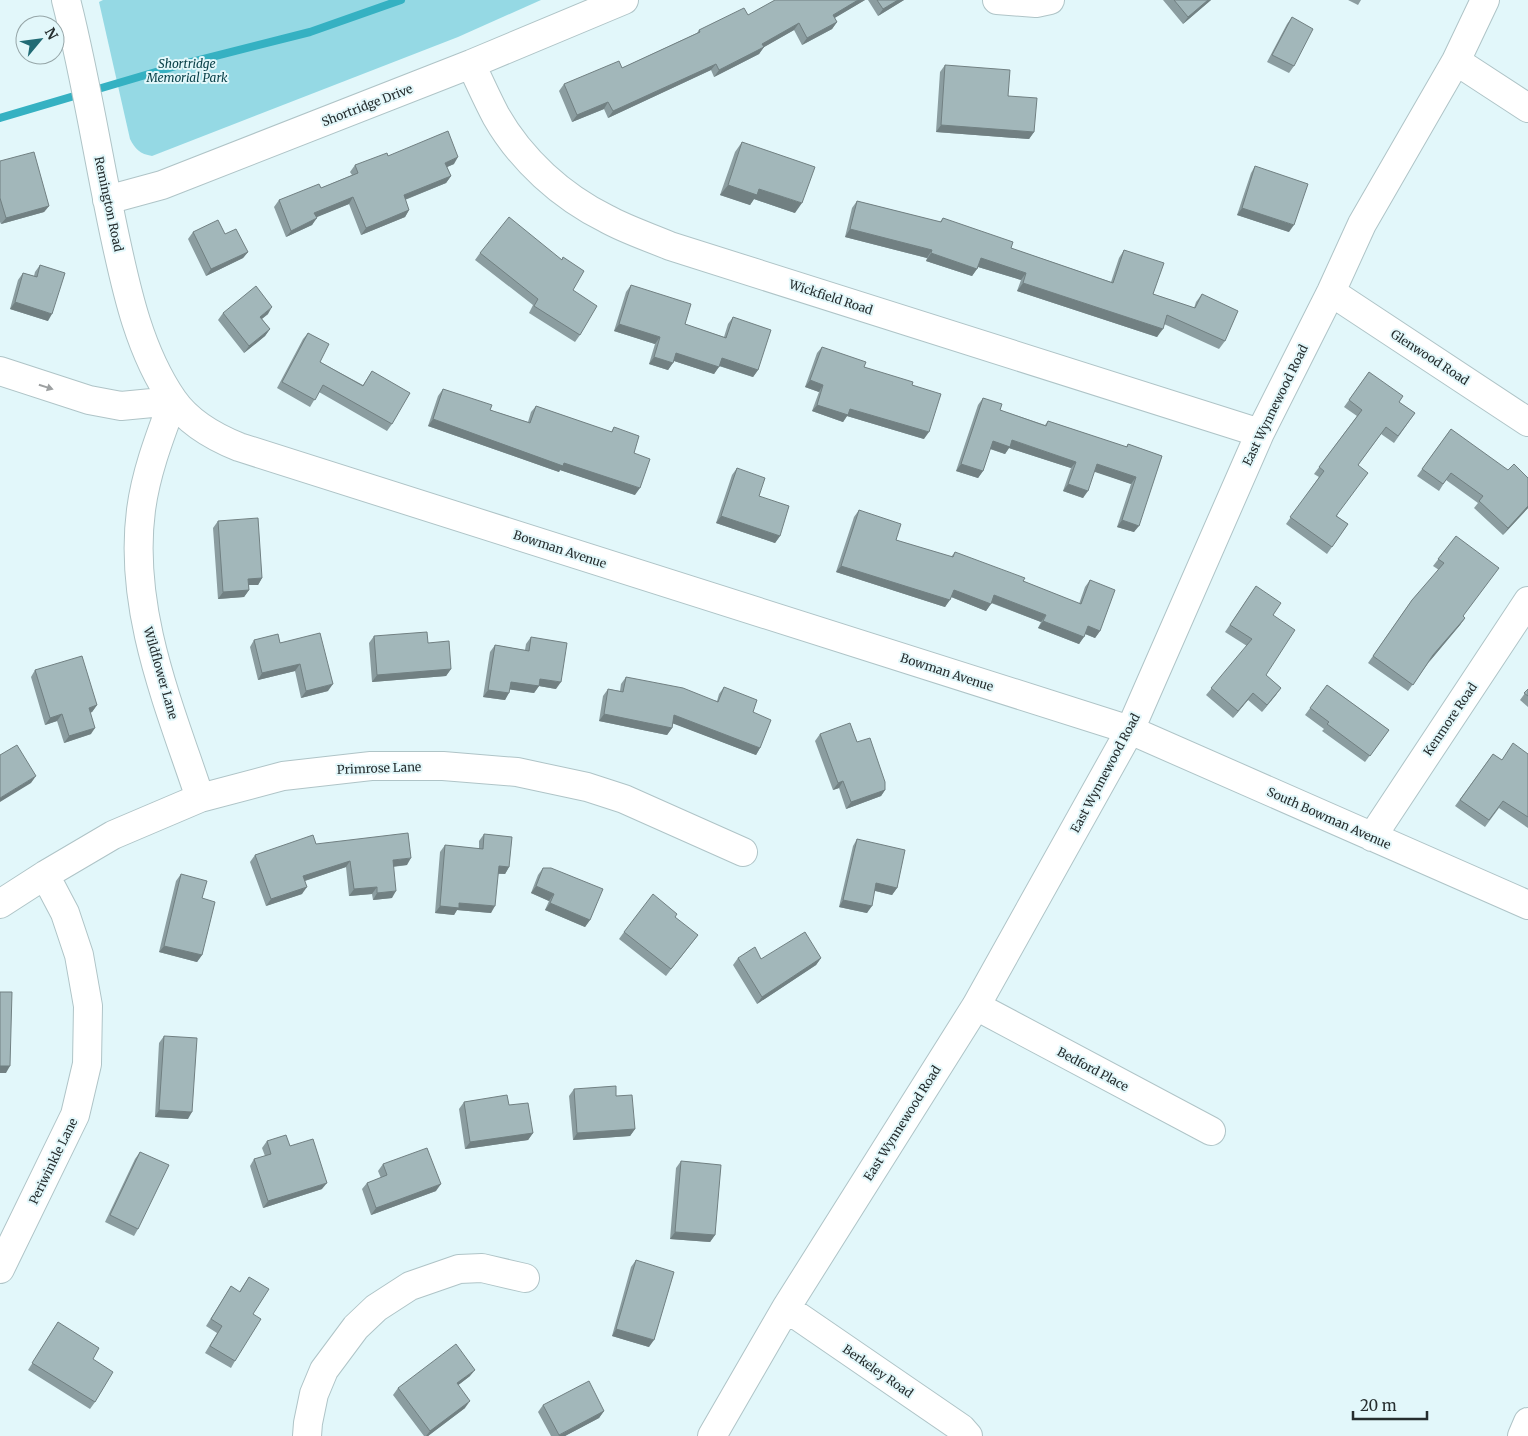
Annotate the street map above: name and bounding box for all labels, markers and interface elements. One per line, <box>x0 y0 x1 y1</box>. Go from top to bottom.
north arrow <box>15 15 65 65</box>
text: N <box>41 24 62 43</box>
park label: Shortridge Memorial Park <box>145 56 228 85</box>
street label: Shortridge Drive <box>320 81 414 129</box>
street label: Remington Road <box>92 155 126 253</box>
street label: Wickfield Road <box>786 276 875 318</box>
street label: Glenwood Road <box>1388 326 1472 388</box>
street label: East Wynnewood Road <box>1239 342 1311 468</box>
one-way arrow <box>39 383 54 391</box>
street label: Bowman Avenue <box>512 527 608 571</box>
street label: Wildflower Lane <box>140 624 181 721</box>
street label: Bowman Avenue <box>899 650 995 694</box>
street label: Kenmore Road <box>1420 680 1480 758</box>
street label: East Wynnewood Road <box>1067 711 1143 835</box>
street label: Primrose Lane <box>337 759 421 777</box>
street label: South Bowman Avenue <box>1265 784 1393 852</box>
street label: Bedford Place <box>1055 1044 1131 1094</box>
street label: East Wynnewood Road <box>860 1063 944 1183</box>
street label: Periwinkle Lane <box>26 1115 80 1207</box>
street label: Berkeley Road <box>840 1341 916 1401</box>
scale bar <box>1353 1388 1427 1420</box>
text: 20 m <box>1360 1396 1397 1415</box>

